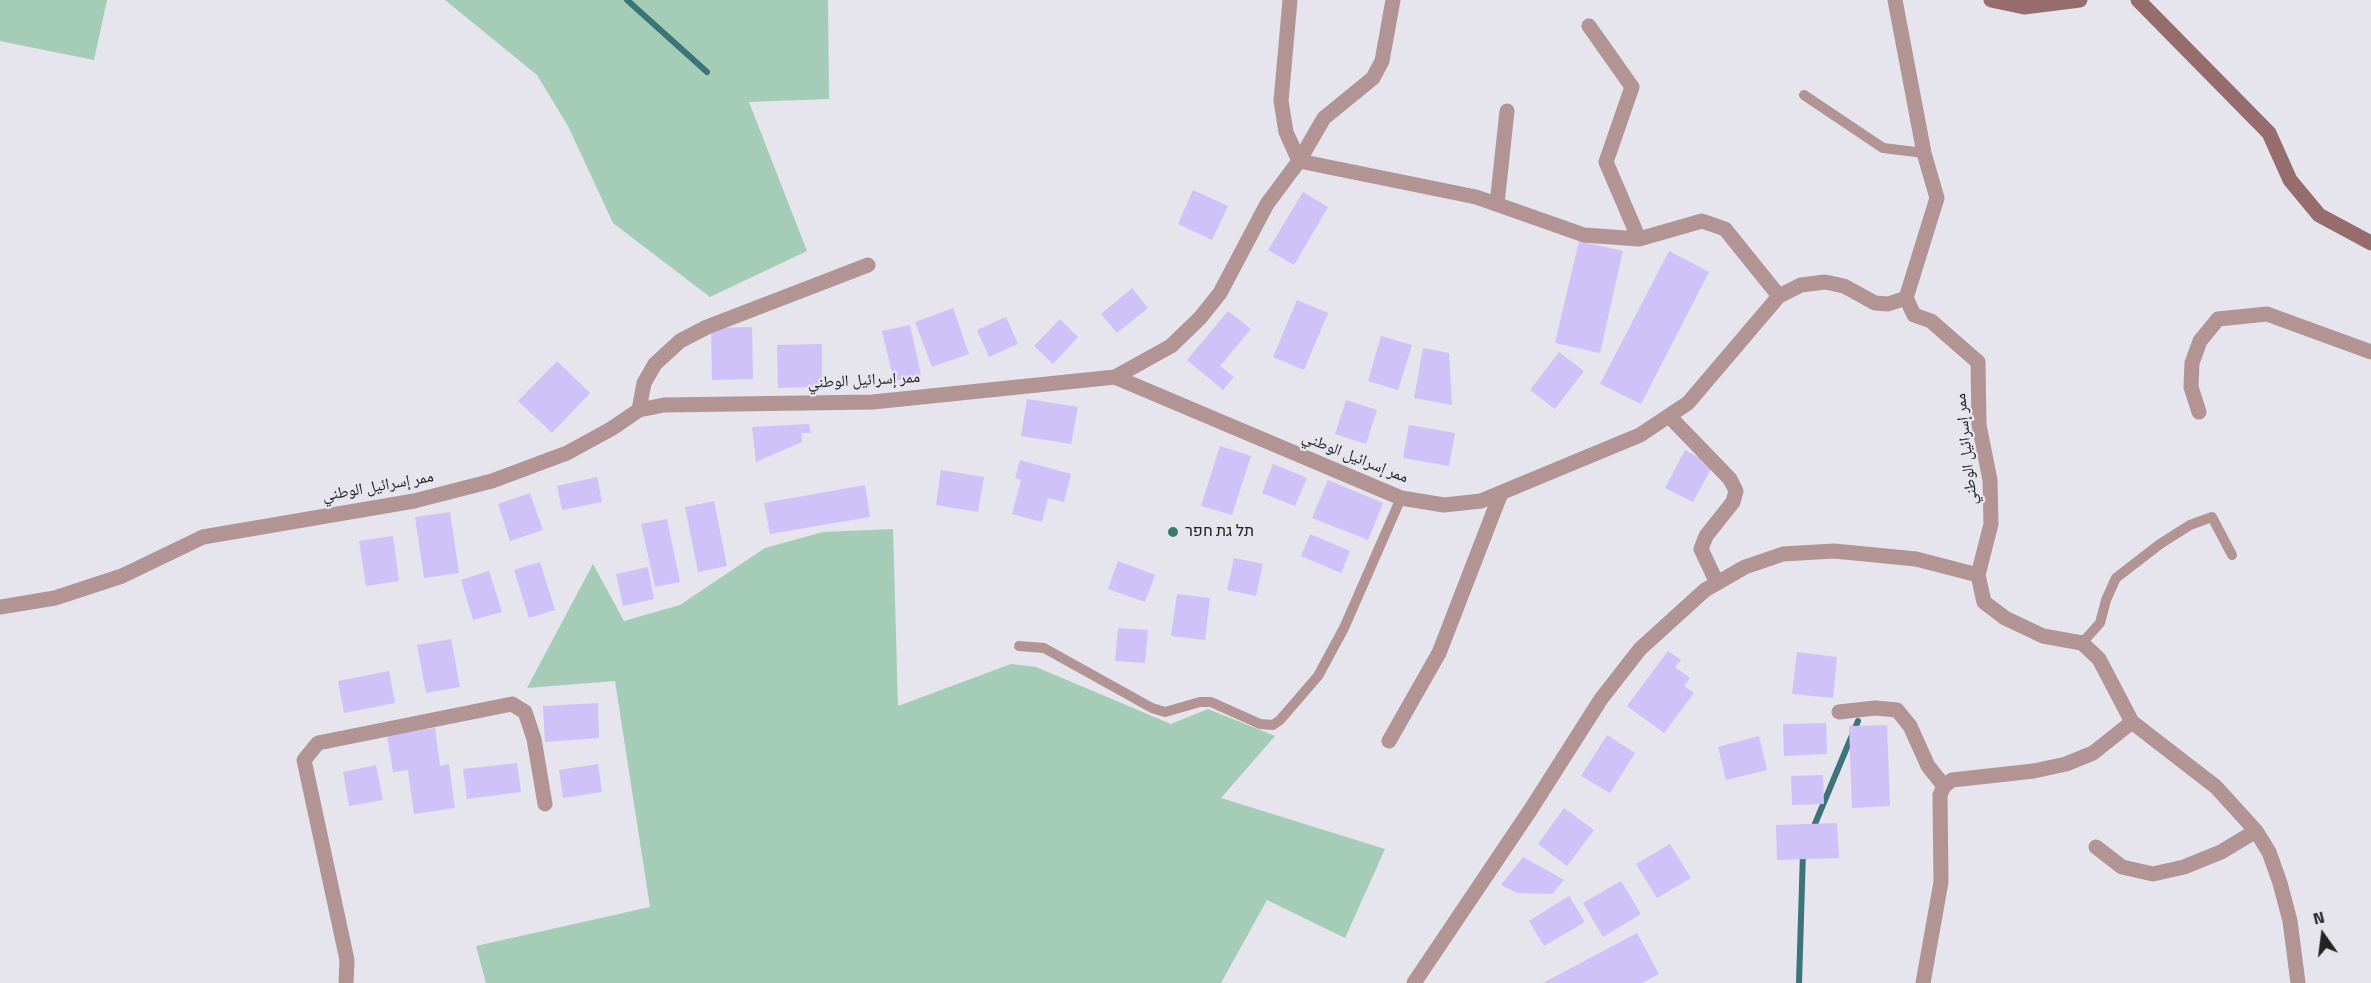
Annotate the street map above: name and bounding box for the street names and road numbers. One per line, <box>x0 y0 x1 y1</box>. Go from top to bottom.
street label: ممر إسرائيل الوطني <box>807 368 921 394</box>
street label: ممر إسرائيل الوطني <box>1952 392 1982 506</box>
street label: ممر إسرائيل الوطني <box>1299 428 1411 488</box>
street label: ممر إسرائيل الوطني <box>321 468 435 506</box>

